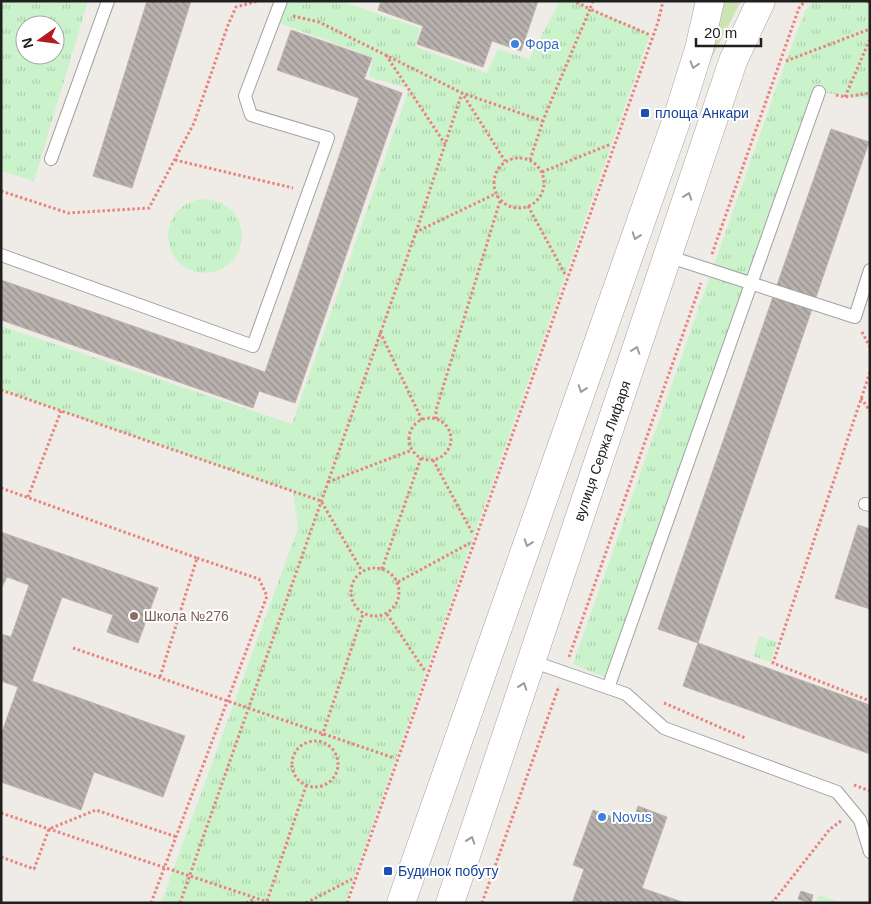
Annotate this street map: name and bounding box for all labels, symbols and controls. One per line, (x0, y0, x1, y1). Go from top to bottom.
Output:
north arrow (15, 15, 65, 65)
scale bar (696, 15, 761, 47)
text: 20 m (704, 24, 737, 41)
text: N (18, 36, 36, 50)
place label: Фора (525, 36, 559, 52)
marker: Фора (509, 38, 521, 50)
one-way arrow (689, 61, 699, 69)
place label: площа Анкари (655, 105, 749, 121)
marker: площа Анкари (639, 107, 651, 119)
one-way arrow (682, 192, 692, 200)
one-way arrow (632, 231, 642, 240)
one-way arrow (630, 346, 640, 354)
street label: вулиця Сержа Лифаря (570, 379, 634, 523)
one-way arrow (578, 384, 588, 393)
one-way arrow (524, 538, 534, 546)
place label: Школа №276 (144, 608, 229, 624)
marker: Школа №276 (128, 610, 140, 622)
one-way arrow (517, 682, 527, 691)
place label: Novus (612, 809, 652, 825)
marker: Novus (596, 811, 608, 823)
one-way arrow (465, 836, 475, 845)
place label: Будинок побуту (398, 863, 499, 879)
marker: Будинок побуту (382, 865, 394, 877)

